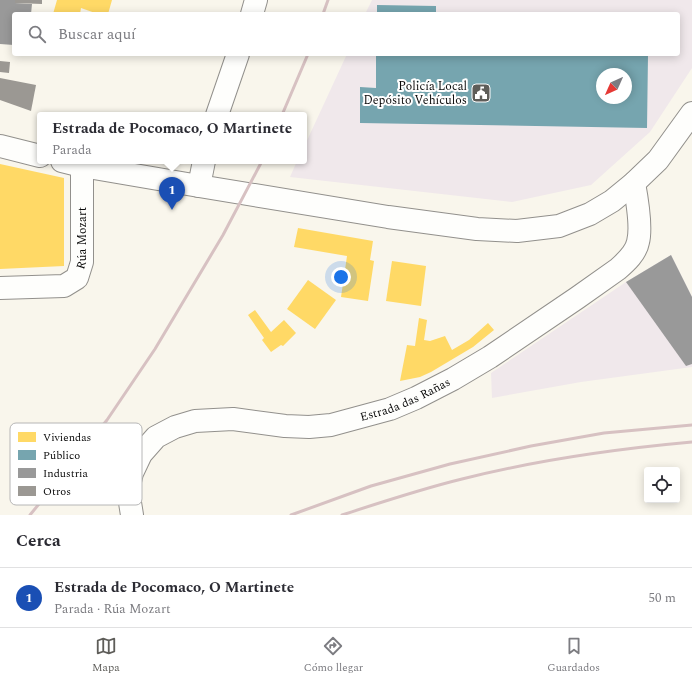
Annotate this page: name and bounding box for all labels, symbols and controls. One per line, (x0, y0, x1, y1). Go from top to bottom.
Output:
search box (12, 12, 680, 56)
icon: search (26, 23, 48, 45)
text: Buscar aquí (58, 23, 136, 46)
north arrow (596, 68, 632, 104)
place label: Policía Local Depósito Vehículos (363, 77, 467, 110)
public building icon: Policía Local Depósito Vehículos (470, 82, 492, 104)
popup (37, 112, 307, 164)
text: Estrada de Pocomaco, O Martinete (52, 117, 292, 140)
text: Parada (52, 140, 92, 160)
pin: 1 (159, 177, 185, 210)
street label: Rúa Mozart (71, 207, 92, 272)
your location (331, 267, 351, 287)
street label: Estrada das Rañas (358, 373, 454, 427)
legend (10, 423, 142, 505)
text: Viviendas (43, 429, 91, 446)
text: Público (43, 447, 80, 464)
text: Industria (43, 465, 88, 482)
map controls (644, 467, 680, 503)
button: locate (644, 467, 680, 503)
text: Otros (43, 483, 71, 500)
text: Cerca (16, 528, 61, 554)
text: Estrada de Pocomaco, O Martinete (54, 576, 294, 599)
text: 1 (25, 588, 33, 608)
text: 50 m (649, 588, 676, 608)
text: Parada · Rúa Mozart (54, 599, 171, 619)
tab: Mapa (92, 635, 120, 676)
tab: Cómo llegar (304, 635, 363, 676)
tab: Guardados (547, 635, 600, 676)

